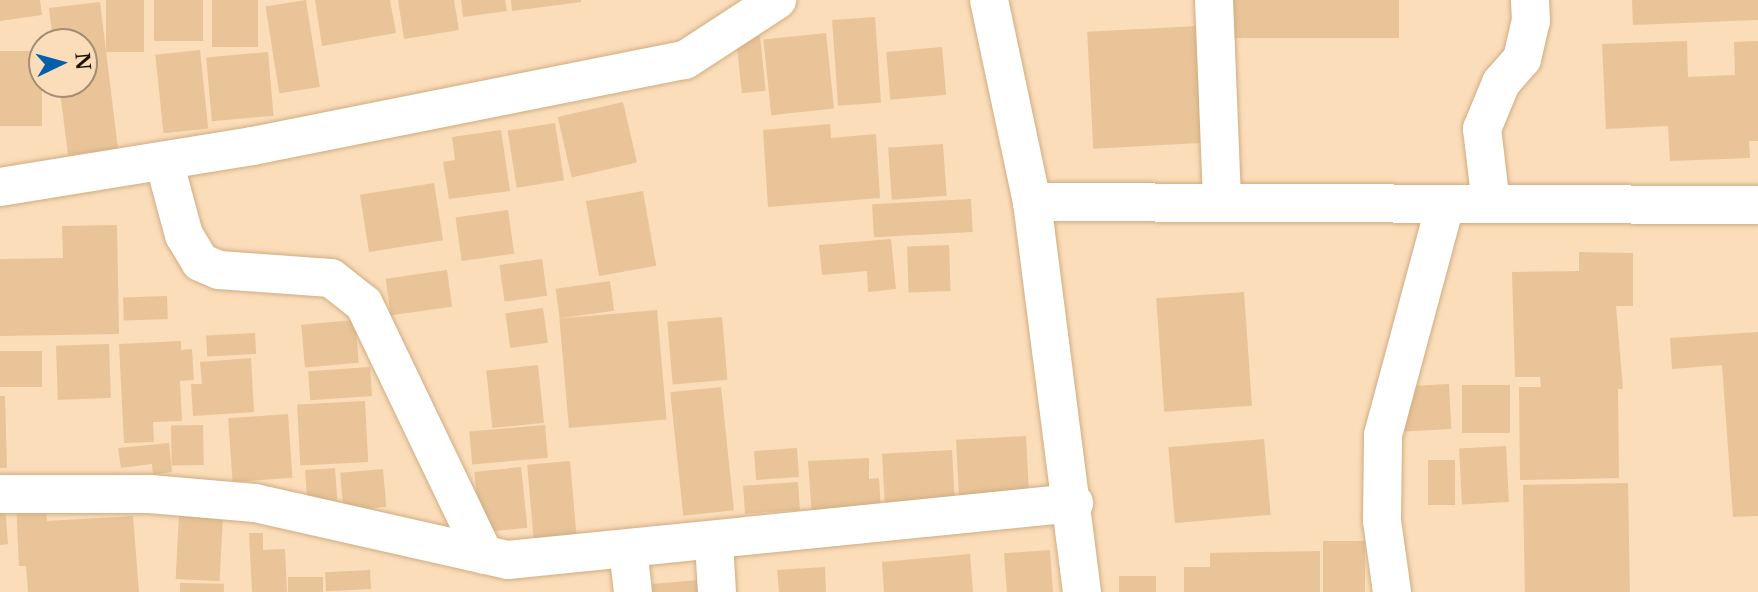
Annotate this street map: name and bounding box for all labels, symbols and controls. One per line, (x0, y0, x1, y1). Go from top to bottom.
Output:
north arrow (28, 28, 98, 98)
text: N (70, 51, 95, 71)

